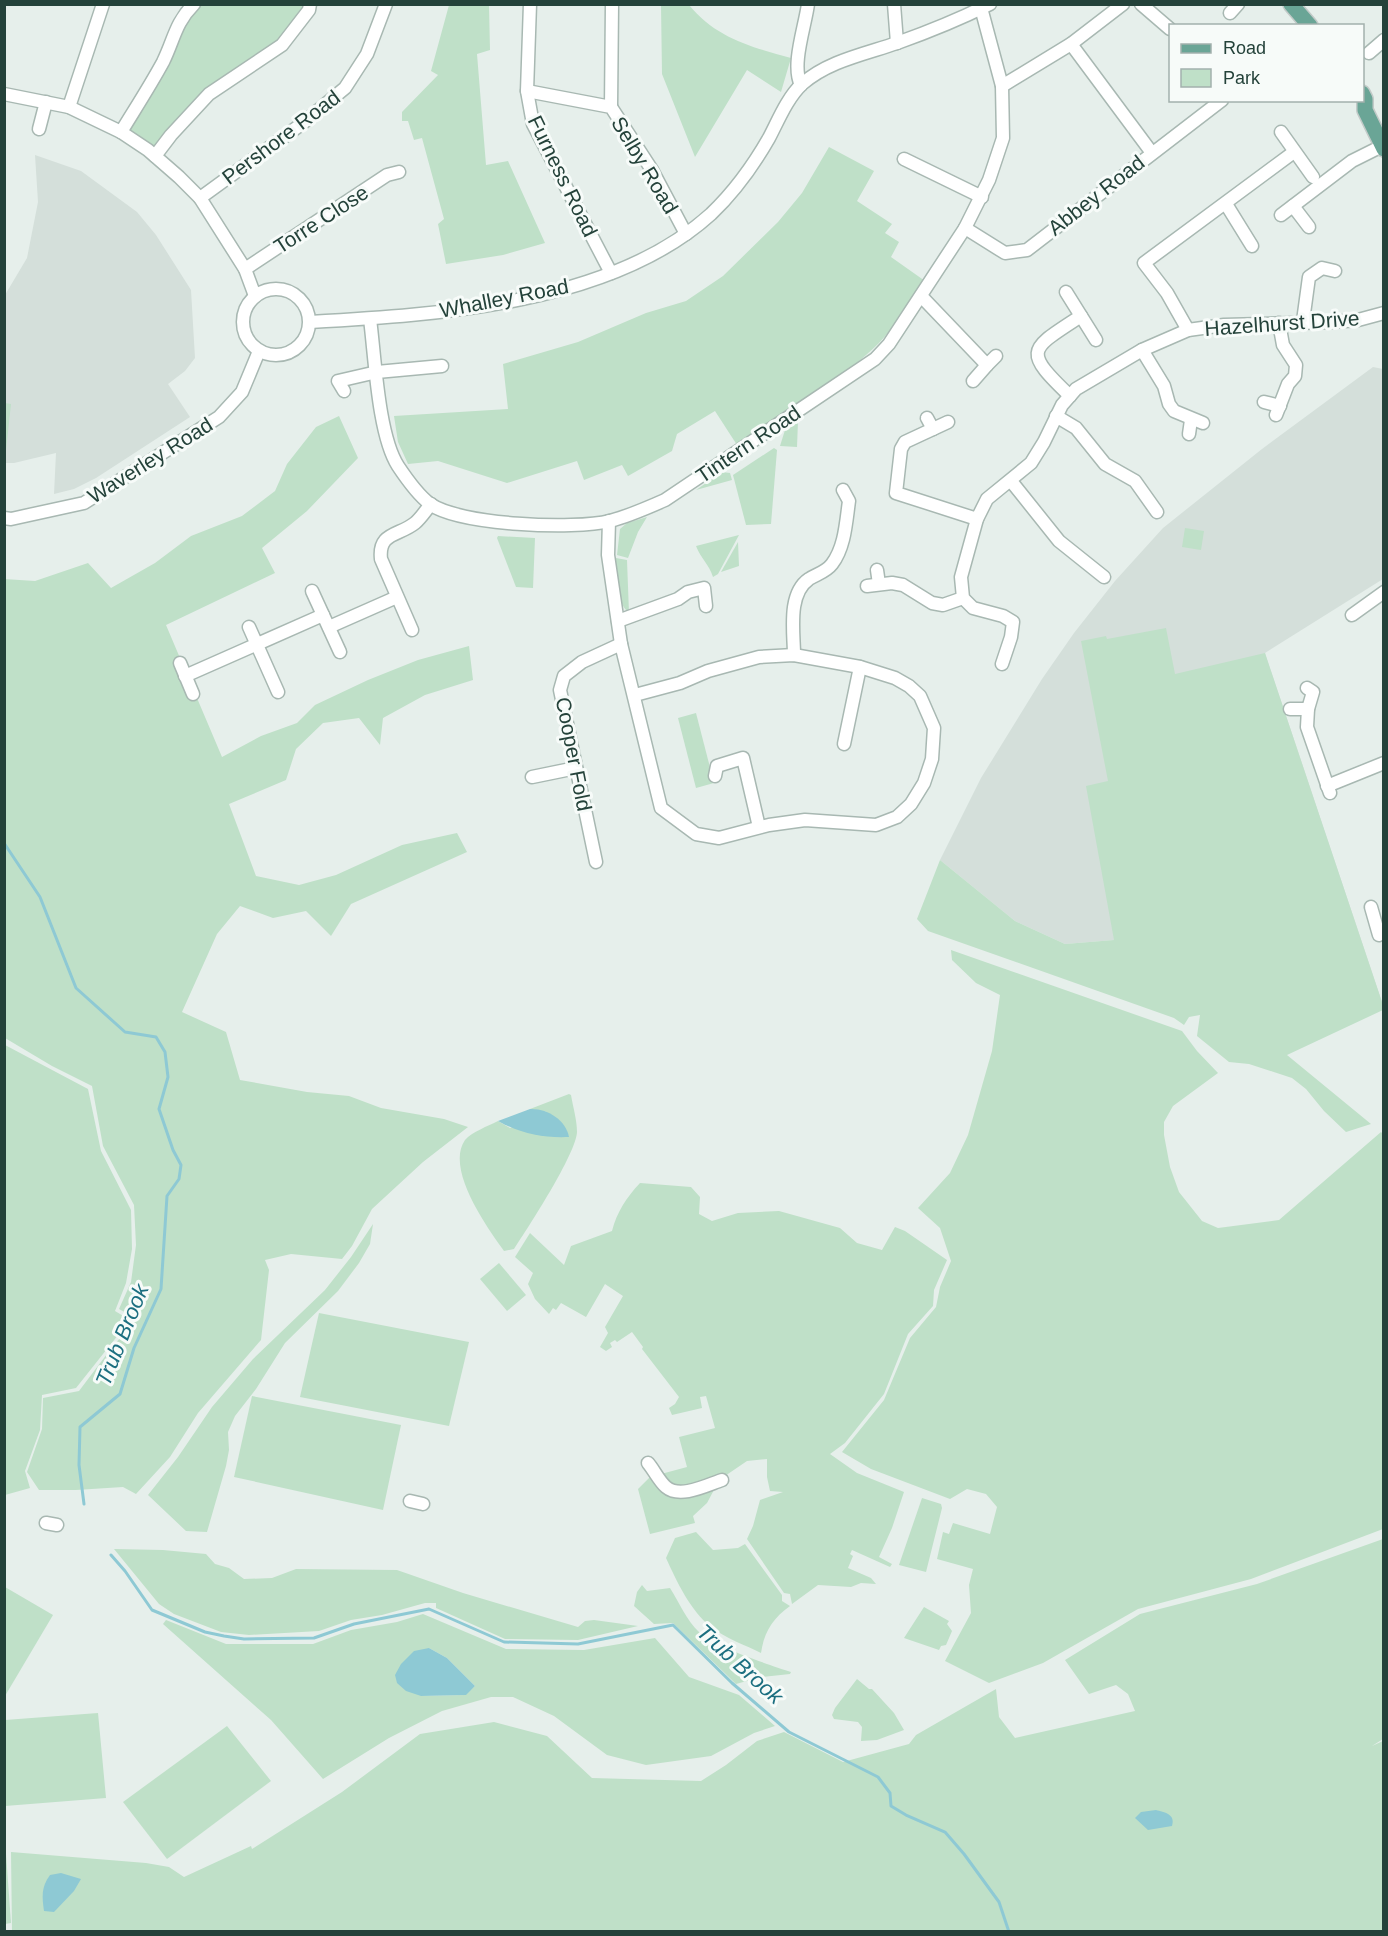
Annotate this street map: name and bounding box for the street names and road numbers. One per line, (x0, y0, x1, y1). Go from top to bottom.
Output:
street label: Pershore Road (218, 85, 344, 189)
street label: Furness Road (524, 112, 602, 240)
street label: Selby Road (607, 113, 683, 217)
street label: Abbey Road (1043, 150, 1149, 240)
street label: Torre Close (270, 180, 372, 258)
street label: Whalley Road (438, 274, 570, 322)
street label: Hazelhurst Drive (1204, 306, 1360, 340)
street label: Tintern Road (692, 401, 804, 487)
street label: Waverley Road (83, 412, 217, 508)
street label: Cooper Fold (552, 695, 596, 813)

